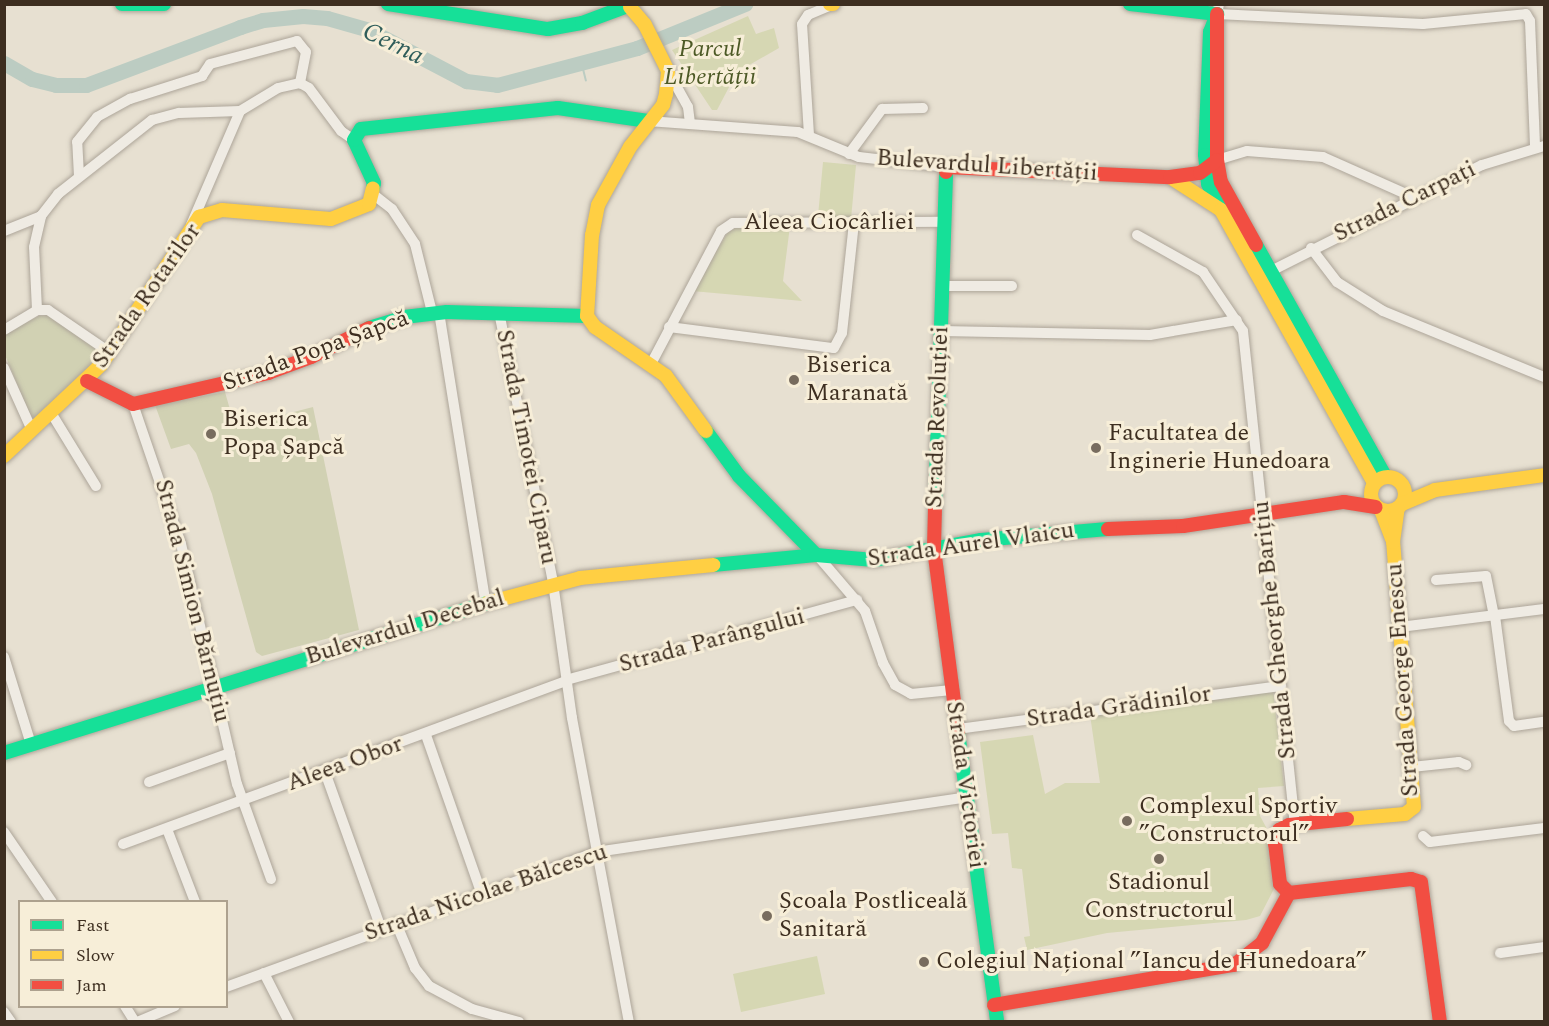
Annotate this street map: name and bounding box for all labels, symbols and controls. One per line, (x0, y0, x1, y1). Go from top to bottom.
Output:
water label: Cerna (357, 16, 429, 72)
park label: Parcul Libertății (664, 36, 756, 92)
street label: Bulevardul Libertății (875, 144, 1099, 188)
street label: Strada Carpați (1329, 155, 1481, 249)
street label: Aleea Ciocârliei (744, 209, 914, 237)
street label: Strada Rotarilor (86, 218, 208, 374)
street label: Strada Popa Șapcă (219, 304, 413, 398)
street label: Strada Revoluției (920, 326, 956, 508)
street label: Strada Timotei Ciparu (489, 327, 563, 567)
place label: Biserica Maranată (806, 352, 908, 408)
marker: Biserica Maranată (787, 373, 801, 387)
place label: Biserica Popa Șapcă (223, 406, 344, 462)
place label: Facultatea de Inginerie Hunedoara (1108, 420, 1330, 476)
marker: Biserica Popa Șapcă (204, 427, 218, 441)
marker: Facultatea de Inginerie Hunedoara (1089, 441, 1103, 455)
street label: Strada Simion Bărnuțiu (148, 476, 236, 726)
street label: Strada Gheorghe Barițiu (1247, 500, 1303, 760)
street label: Strada Aurel Vlaicu (866, 516, 1076, 574)
street label: Strada George Enescu (1380, 562, 1426, 798)
street label: Bulevardul Decebal (302, 584, 508, 672)
street label: Strada Parângului (616, 602, 808, 680)
street label: Strada Grădinilor (1025, 680, 1213, 734)
street label: Strada Victoriei (939, 699, 991, 871)
street label: Aleea Obor (283, 730, 407, 798)
place label: Complexul Sportiv ”Constructorul” (1139, 793, 1337, 849)
marker: Complexul Sportiv ”Constructorul” (1120, 814, 1134, 828)
street label: Strada Nicolae Bălcescu (361, 838, 611, 948)
marker: Stadionul Constructorul (1152, 852, 1166, 866)
place label: Stadionul Constructorul (1084, 869, 1234, 925)
place label: Școala Postliceală Sanitară (779, 888, 968, 944)
legend (18, 900, 228, 1008)
marker: Școala Postliceală Sanitară (760, 909, 774, 923)
text: Fast (76, 912, 109, 939)
text: Slow (76, 942, 114, 969)
place label: Colegiul Național ”Iancu de Hunedoara” (936, 948, 1367, 976)
marker: Colegiul Național ”Iancu de Hunedoara” (917, 955, 931, 969)
text: Jam (76, 972, 107, 999)

